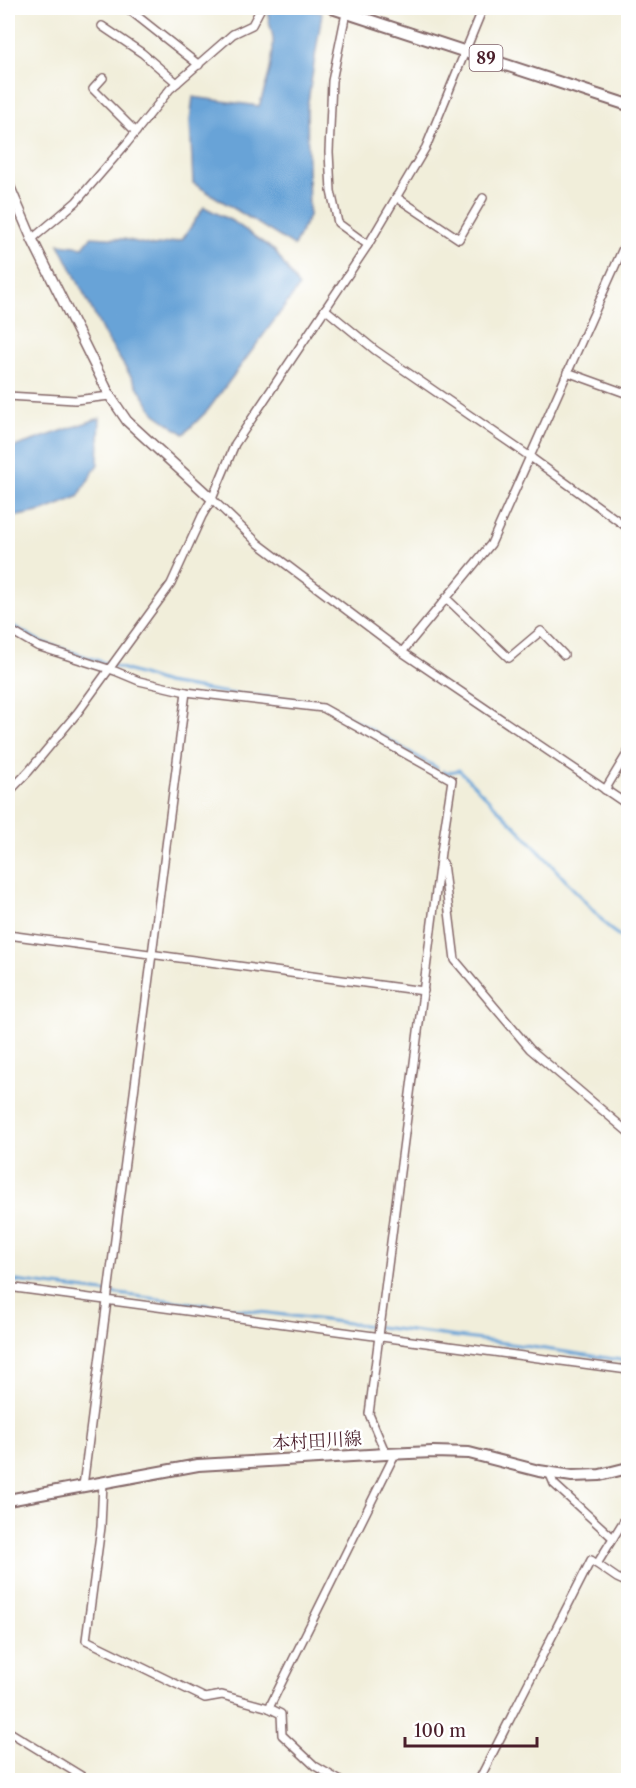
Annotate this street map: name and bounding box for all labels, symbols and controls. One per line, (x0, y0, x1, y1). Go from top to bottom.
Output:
road number: 89 (470, 45, 502, 71)
street label: 本村田川線 (271, 1428, 363, 1454)
scale bar (405, 1710, 537, 1748)
text: 100 m (414, 1720, 466, 1742)

